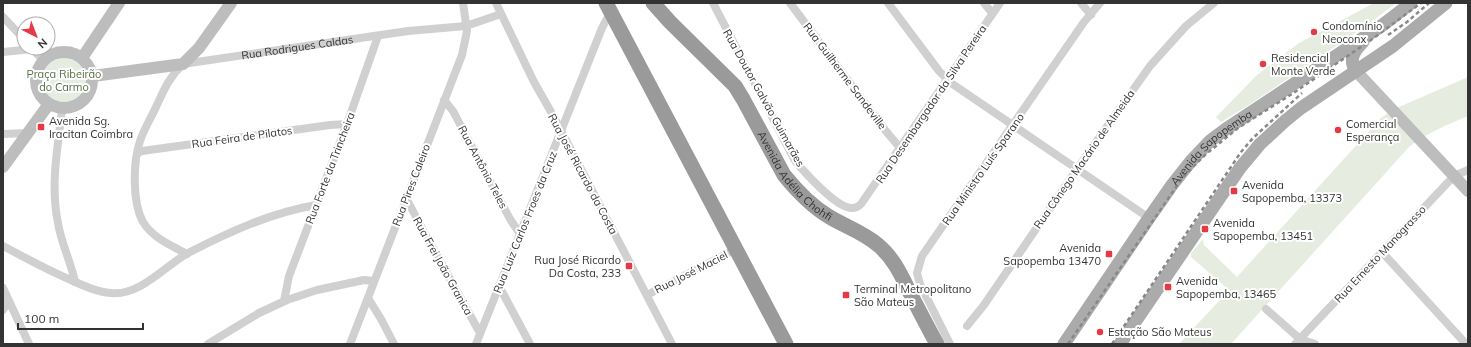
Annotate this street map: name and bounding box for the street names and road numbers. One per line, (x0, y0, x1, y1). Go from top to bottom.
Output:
street label: Rua Guilherme Sandeville (800, 20, 890, 132)
street label: Rua Desembargador da Silva Pereira (873, 22, 989, 186)
street label: Rua Doutor Galvão Guimarães (720, 27, 808, 169)
street label: Rua Rodrigues Caldas (240, 32, 354, 62)
street label: Rua Cônego Macário de Almeida (1031, 87, 1137, 231)
street label: Avenida Sapopemba (1167, 107, 1255, 188)
street label: Rua Forte da Trincheira (302, 110, 358, 226)
street label: Rua Ministro Luís Sparano (939, 110, 1027, 228)
street label: Rua José Ricardo da Costa (545, 111, 621, 237)
street label: Rua Feira de Pilatos (191, 123, 293, 151)
street label: Rua Antônio Teles (455, 123, 511, 211)
street label: Avenida Adélia Chohfi (755, 129, 835, 224)
street label: Rua Pires Caleiro (389, 142, 433, 228)
street label: Rua Luiz Carlos Froes da Cruz (490, 149, 560, 295)
street label: Rua Ernesto Manograsso (1331, 202, 1429, 306)
street label: Rua Frei João Granica (410, 214, 476, 318)
street label: Rua José Maciel (652, 248, 730, 296)

